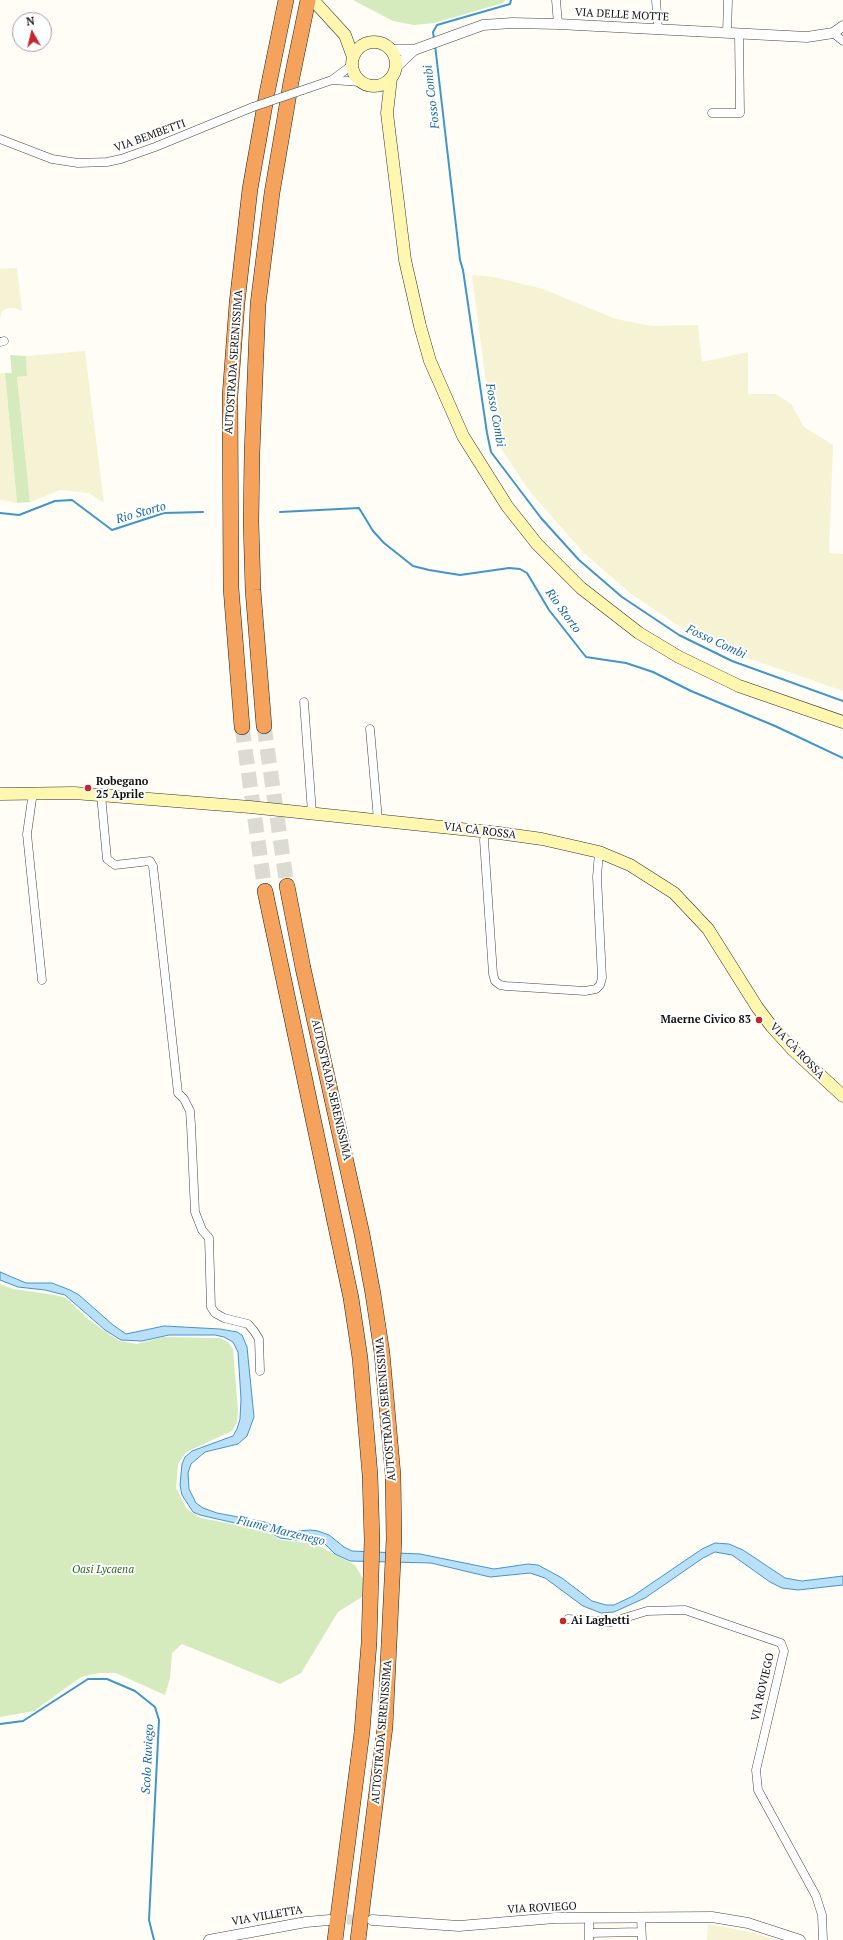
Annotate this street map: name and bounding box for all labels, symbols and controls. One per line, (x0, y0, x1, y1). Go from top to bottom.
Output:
street label: VIA DELLE MOTTE (575, 6, 669, 24)
north arrow (12, 12, 52, 52)
text: N (25, 14, 36, 29)
water label: Fosso Combi (421, 64, 443, 130)
street label: VIA BEMBETTI (113, 117, 187, 155)
street label: AUTOSTRADA SERENISSIMA (222, 289, 246, 435)
water label: Fosso Combi (482, 382, 508, 448)
water label: Rio Storto (114, 499, 168, 527)
water label: Rio Storto (542, 586, 584, 636)
water label: Fosso Combi (684, 622, 748, 662)
place label: Robegano 25 Aprile (96, 775, 148, 801)
marker: Robegano 25 Aprile (83, 783, 93, 793)
street label: VIA CÀ ROSSA (443, 820, 517, 842)
place label: Maerne Civico 83 (661, 1013, 751, 1027)
marker: Maerne Civico 83 (754, 1015, 764, 1025)
street label: AUTOSTRADA SERENISSIMA (308, 1018, 354, 1162)
street label: VIA CÀ ROSSA (767, 1020, 827, 1082)
street label: AUTOSTRADA SERENISSIMA (373, 1336, 399, 1482)
water label: Fiume Marzenego (235, 1513, 327, 1549)
park label: Oasi Lycaena (72, 1563, 134, 1577)
place label: Ai Laghetti (571, 1614, 630, 1628)
marker: Ai Laghetti (558, 1616, 568, 1626)
street label: VIA ROVIEGO (749, 1652, 777, 1722)
street label: AUTOSTRADA SERENISSIMA (369, 1659, 395, 1805)
water label: Scolo Ruviego (139, 1724, 157, 1794)
street label: VIA ROVIEGO (507, 1900, 577, 1916)
street label: VIA VILLETTA (231, 1903, 303, 1929)

